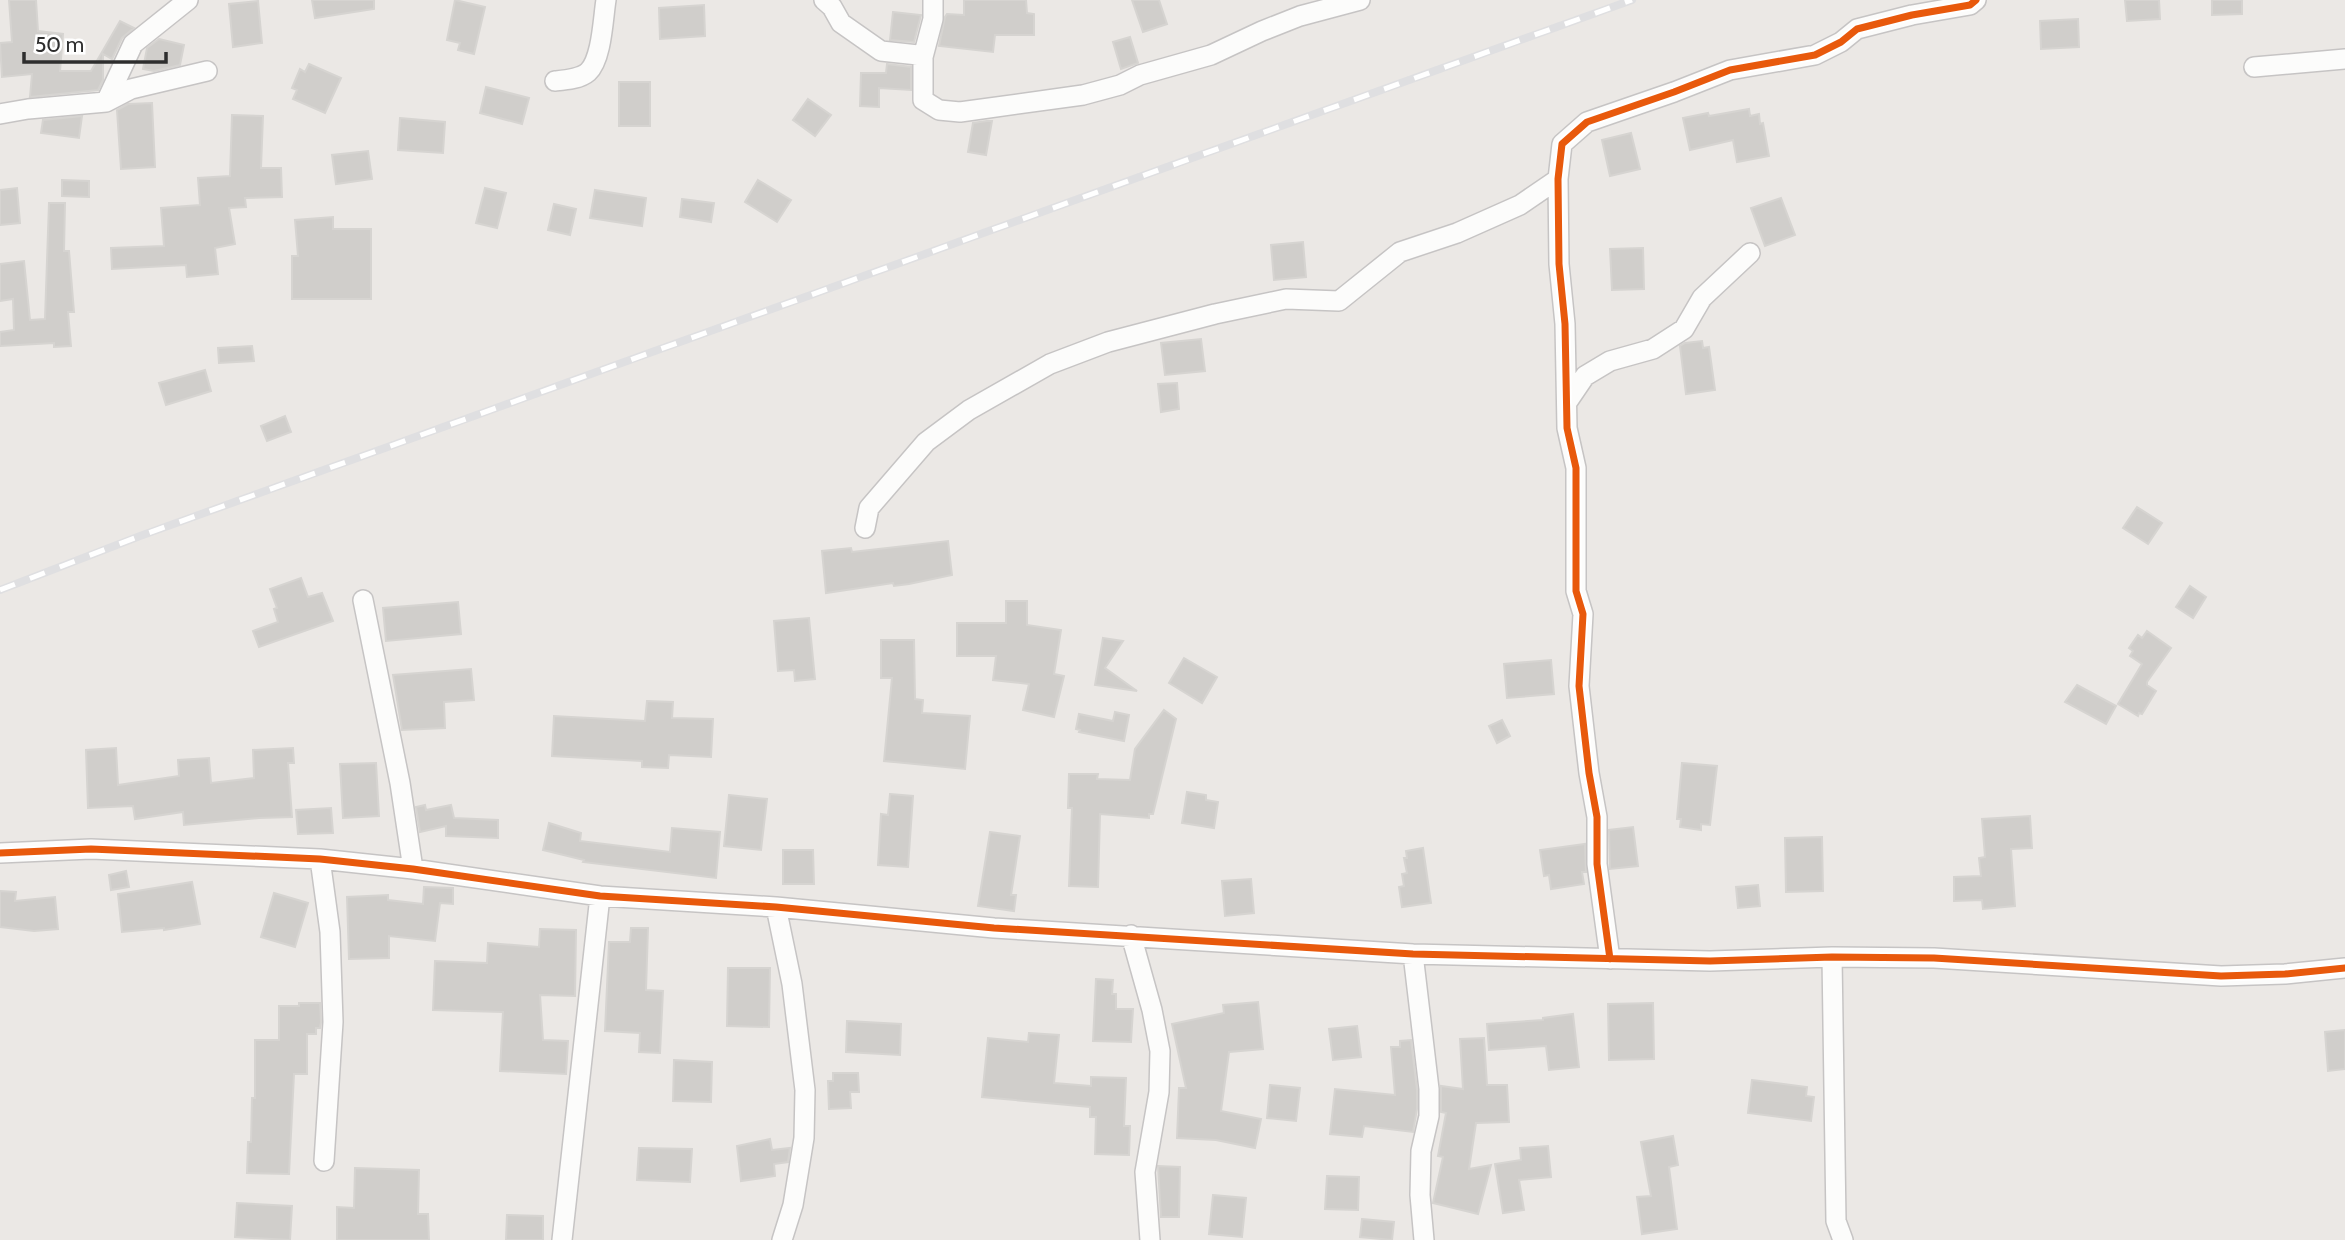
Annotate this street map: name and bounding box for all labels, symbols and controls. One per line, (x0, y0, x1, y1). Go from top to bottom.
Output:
scale bar (24, 21, 166, 65)
text: 50 m (35, 32, 84, 57)

